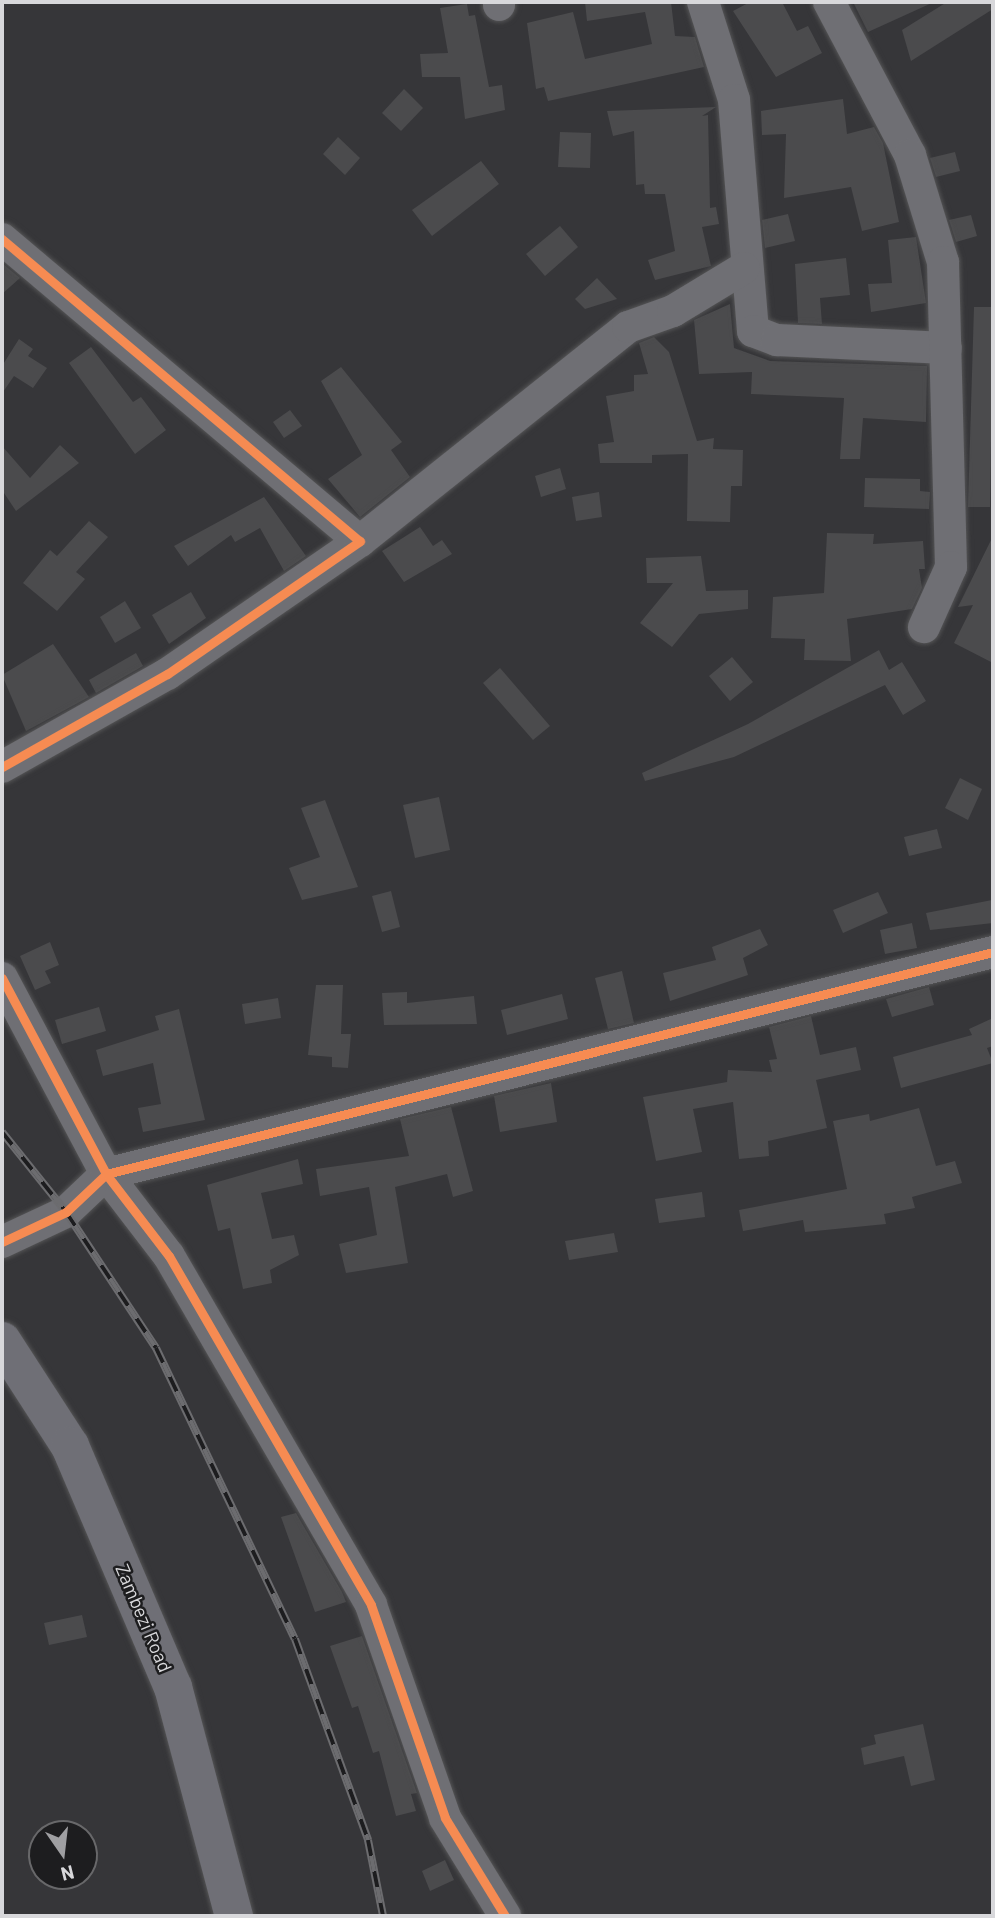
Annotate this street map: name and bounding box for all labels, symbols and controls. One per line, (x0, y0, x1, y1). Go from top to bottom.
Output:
street label: Zambezi Road (111, 1560, 177, 1676)
north arrow (28, 1820, 98, 1890)
text: N (59, 1861, 77, 1887)

